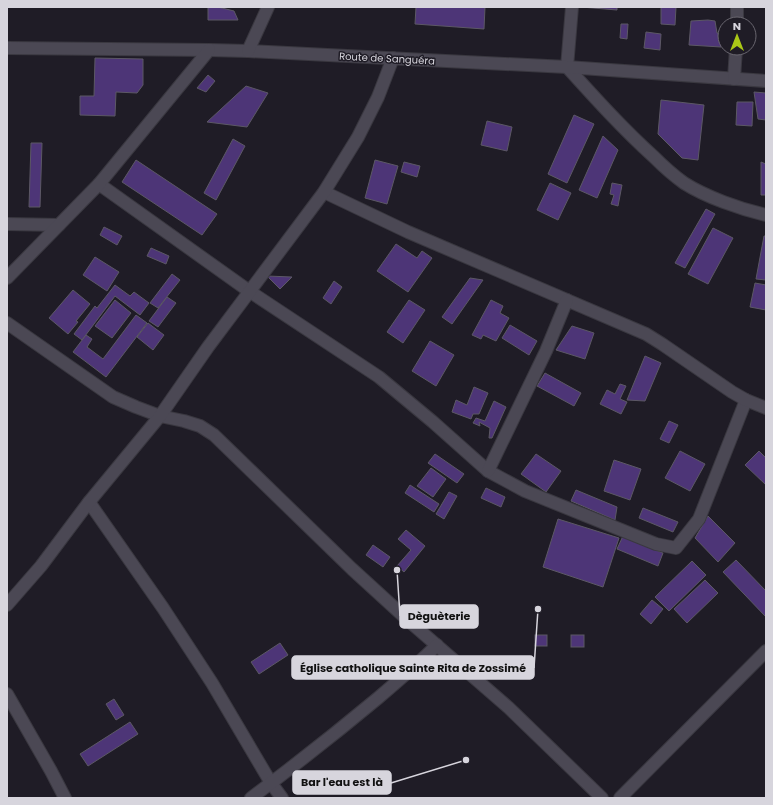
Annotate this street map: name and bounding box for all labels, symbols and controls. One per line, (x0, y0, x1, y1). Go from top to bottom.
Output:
north arrow (717, 16, 757, 56)
text: N (733, 18, 741, 34)
street label: Route de Sanguéra (339, 48, 435, 68)
callout: Dèguèterie (400, 605, 478, 628)
text: Dèguèterie (408, 608, 470, 624)
callout: Église catholique Sainte Rita de Zossimé (292, 656, 534, 679)
text: Église catholique Sainte Rita de Zossimé (300, 660, 526, 676)
callout: Bar l'eau est là (293, 771, 391, 794)
text: Bar l'eau est là (301, 774, 383, 790)

